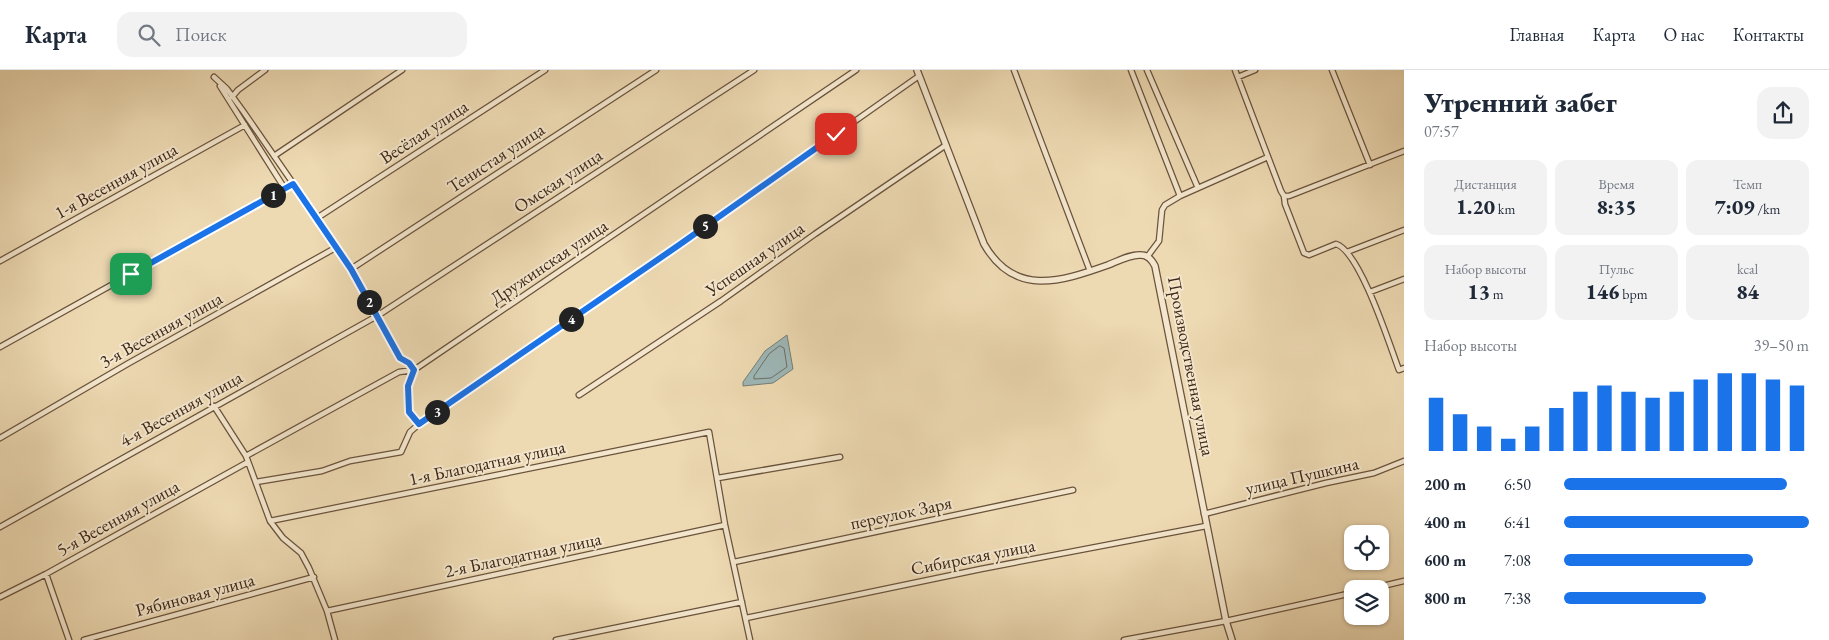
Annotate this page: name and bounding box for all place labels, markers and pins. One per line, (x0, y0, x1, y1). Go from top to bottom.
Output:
pin (815, 113, 857, 155)
pin: 1 (260, 182, 286, 208)
pin: 5 (692, 214, 718, 238)
pin (110, 253, 152, 295)
pin: 2 (356, 290, 382, 314)
pin: 4 (558, 306, 584, 332)
pin: 3 (424, 400, 450, 424)

